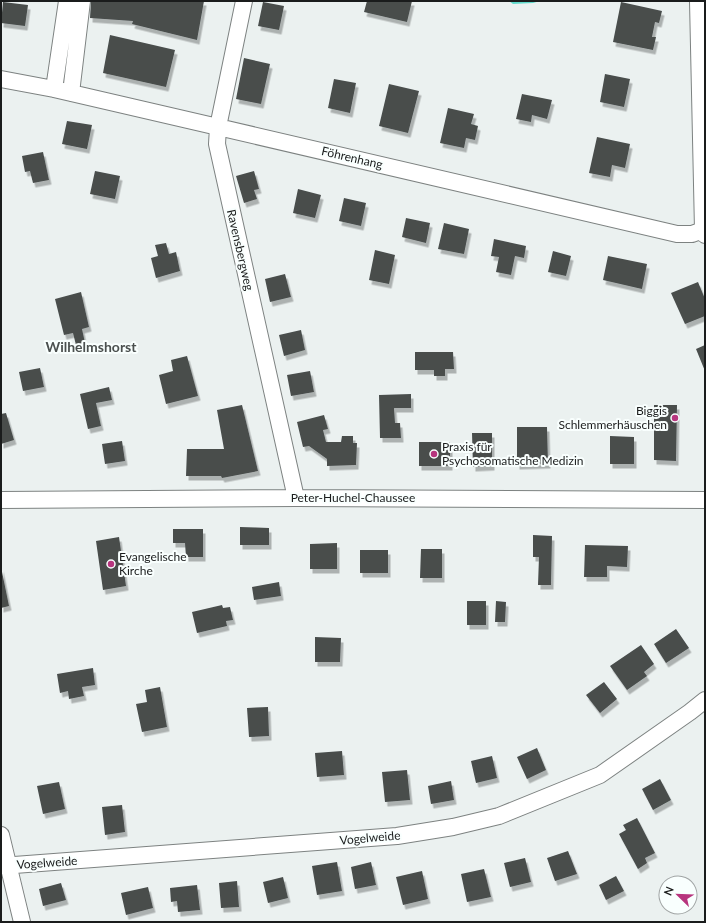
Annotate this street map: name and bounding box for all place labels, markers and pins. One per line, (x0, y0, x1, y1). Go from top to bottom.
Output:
place label: Biggis Schlemmerhäuschen (558, 403, 667, 432)
marker: Biggis Schlemmerhäuschen (670, 413, 680, 423)
place label: Praxis für Psychosomatische Medizin (442, 439, 583, 468)
marker: Praxis für Psychosomatische Medizin (429, 449, 439, 459)
place label: Evangelische Kirche (119, 549, 187, 578)
marker: Evangelische Kirche (106, 559, 116, 569)

